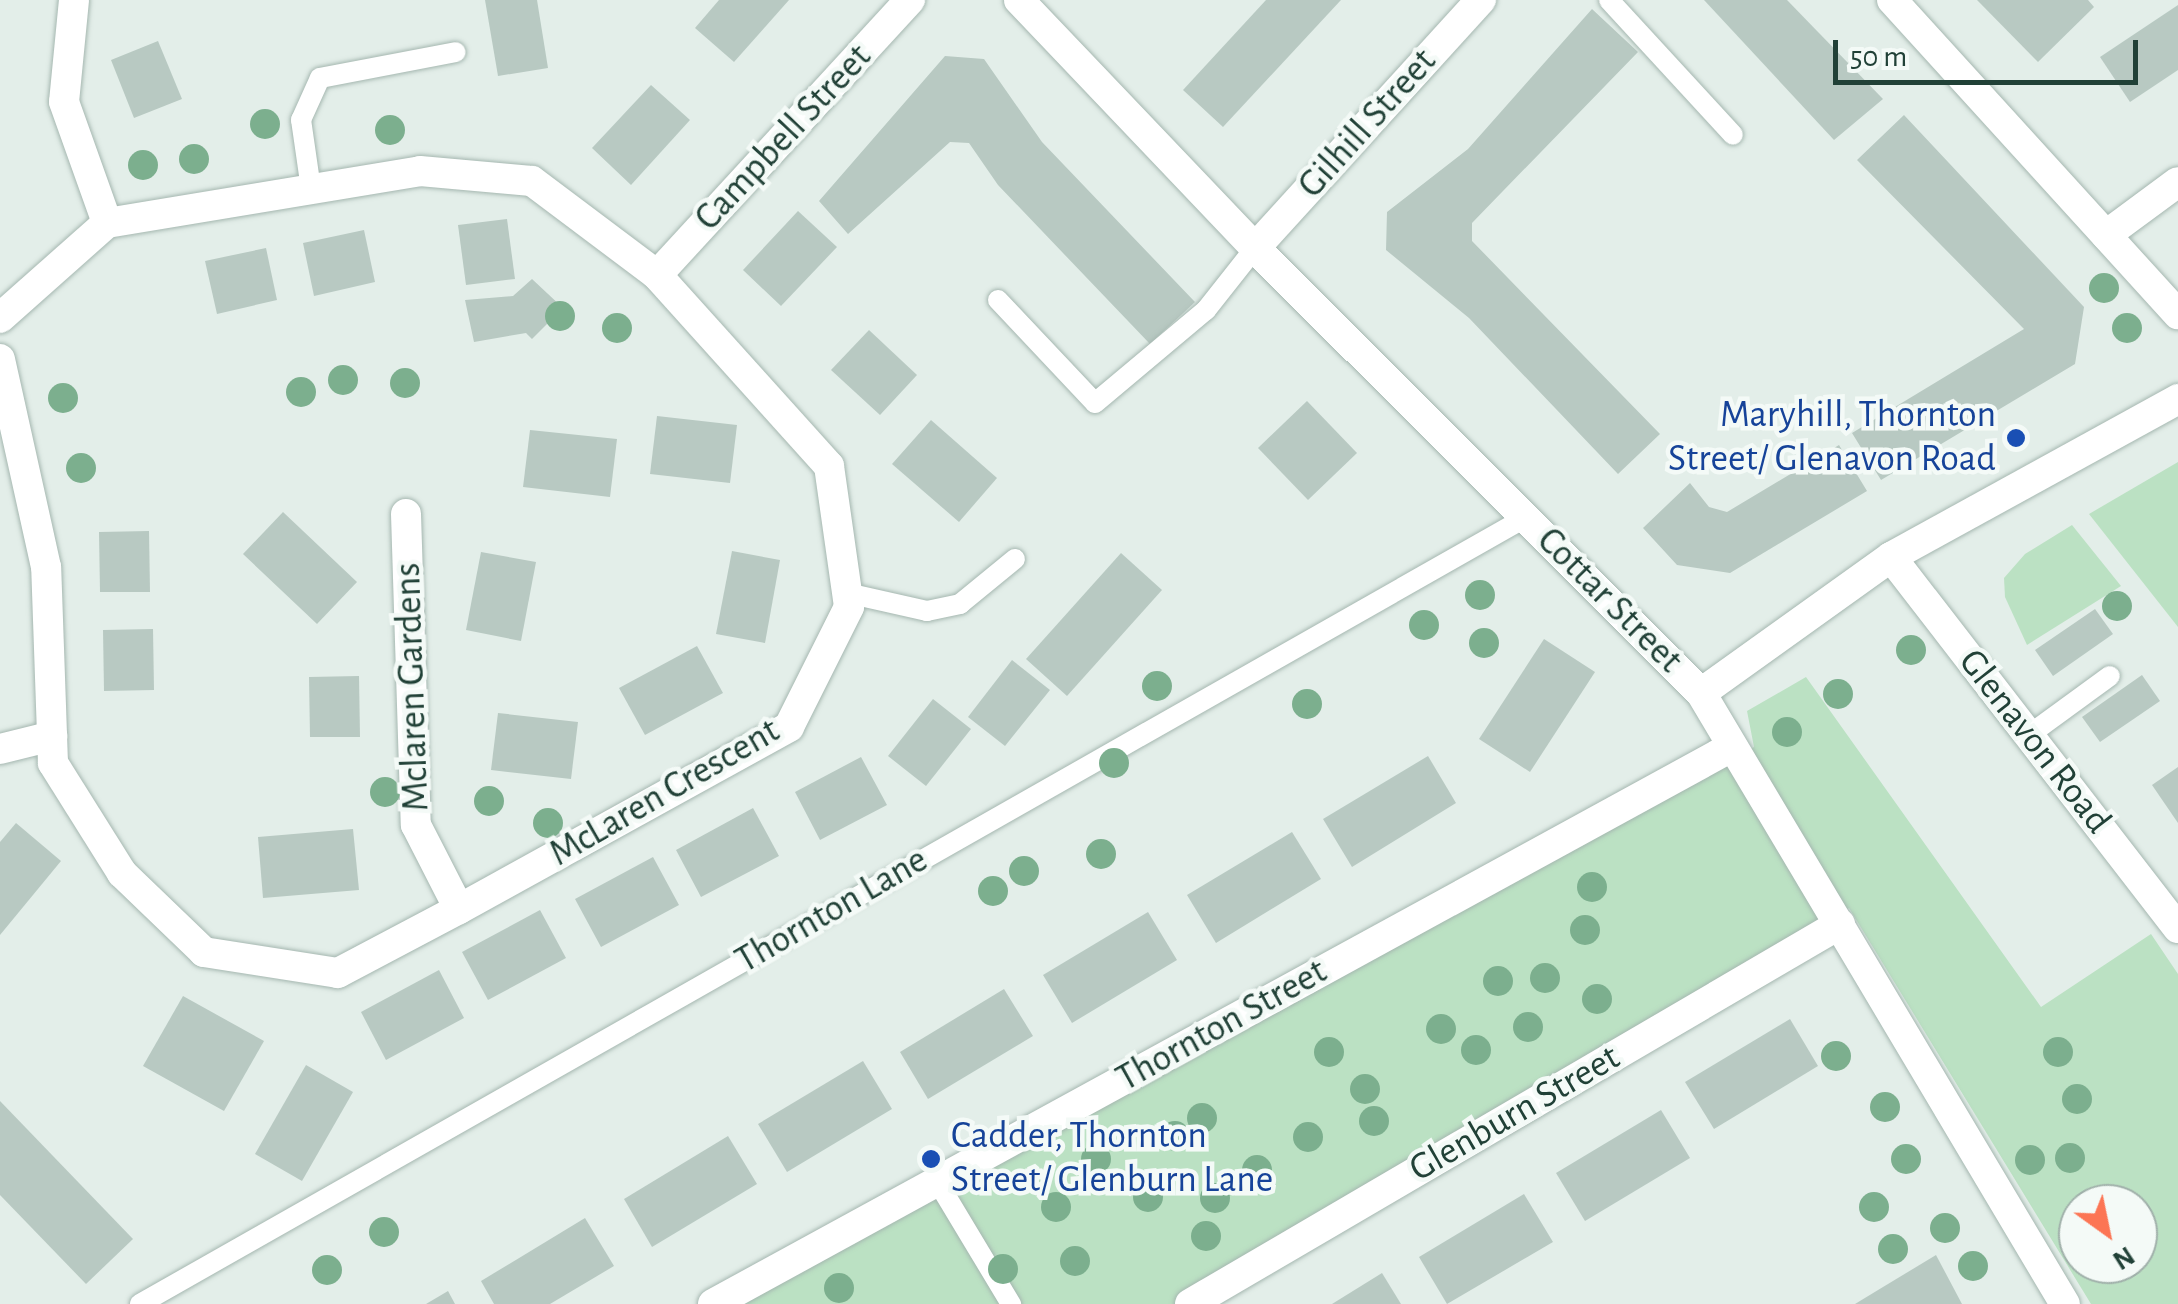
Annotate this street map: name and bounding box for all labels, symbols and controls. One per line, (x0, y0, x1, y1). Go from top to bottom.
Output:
scale bar (1838, 20, 2143, 82)
street label: Campbell Street (686, 35, 882, 241)
street label: Gilhill Street (1289, 40, 1447, 208)
text: 50 m (1850, 42, 1907, 72)
place label: Maryhill, Thornton Street/ Glenavon Road (1668, 393, 1996, 482)
marker: Maryhill, Thornton Street/ Glenavon Road (2005, 427, 2027, 449)
street label: Cottar Street (1527, 519, 1691, 683)
street label: Mclaren Gardens (386, 562, 440, 812)
street label: Glenavon Road (1948, 641, 2120, 843)
street label: McLaren Crescent (542, 709, 788, 877)
street label: Thornton Lane (728, 838, 936, 984)
street label: Thornton Street (1109, 949, 1335, 1103)
street label: Glenburn Street (1402, 1035, 1628, 1193)
place label: Cadder, Thornton Street/ Glenburn Lane (951, 1114, 1273, 1204)
marker: Cadder, Thornton Street/ Glenburn Lane (920, 1148, 942, 1170)
north arrow (2058, 1184, 2158, 1284)
text: N (2107, 1240, 2139, 1275)

